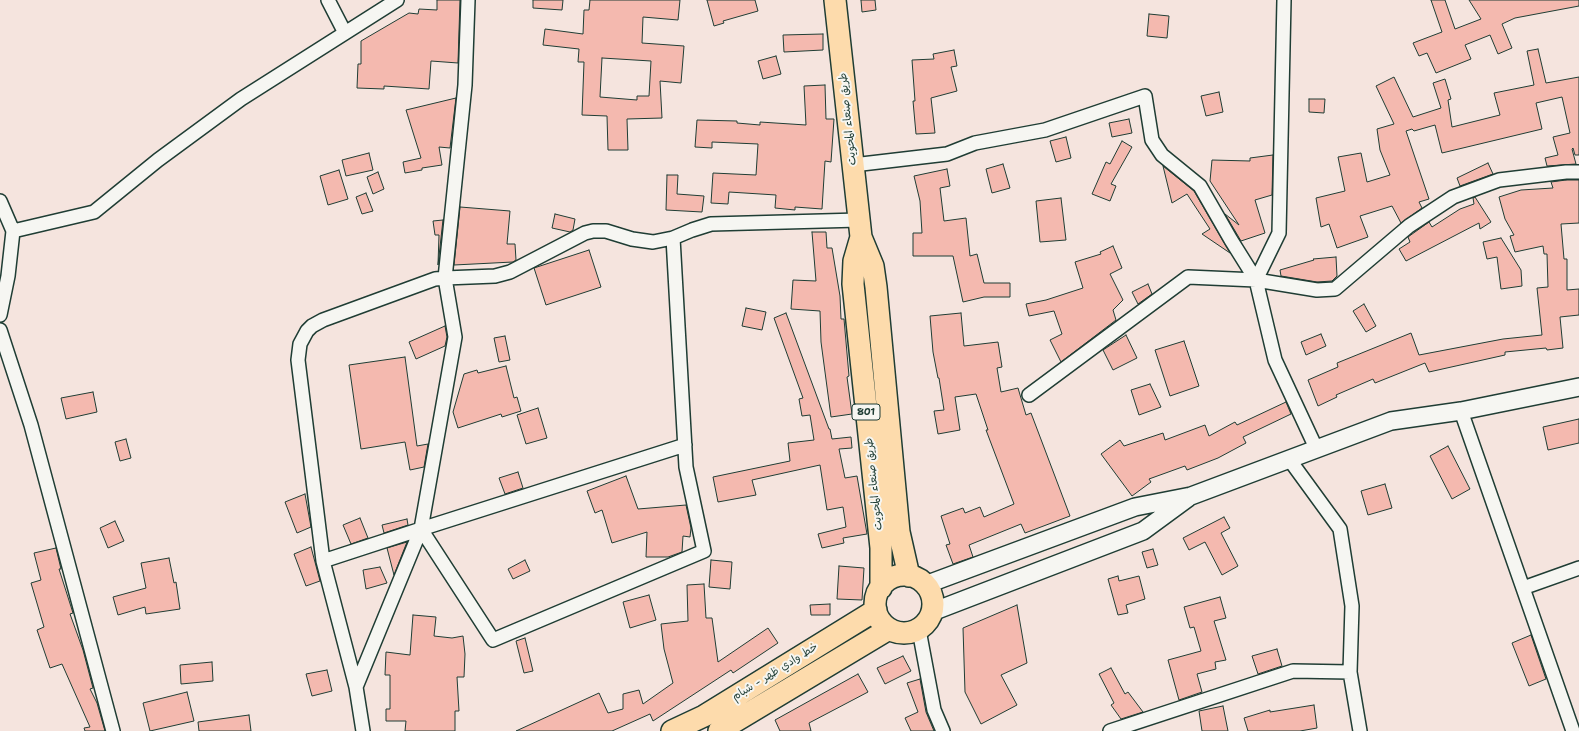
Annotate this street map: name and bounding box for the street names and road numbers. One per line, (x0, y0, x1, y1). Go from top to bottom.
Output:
street label: طريق صنعاء المحويت (837, 72, 859, 166)
road number: 801 (852, 404, 880, 420)
street label: طريق صنعاء المحويت (863, 437, 885, 531)
street label: خط وادي ظهر - شبام (730, 640, 820, 704)

